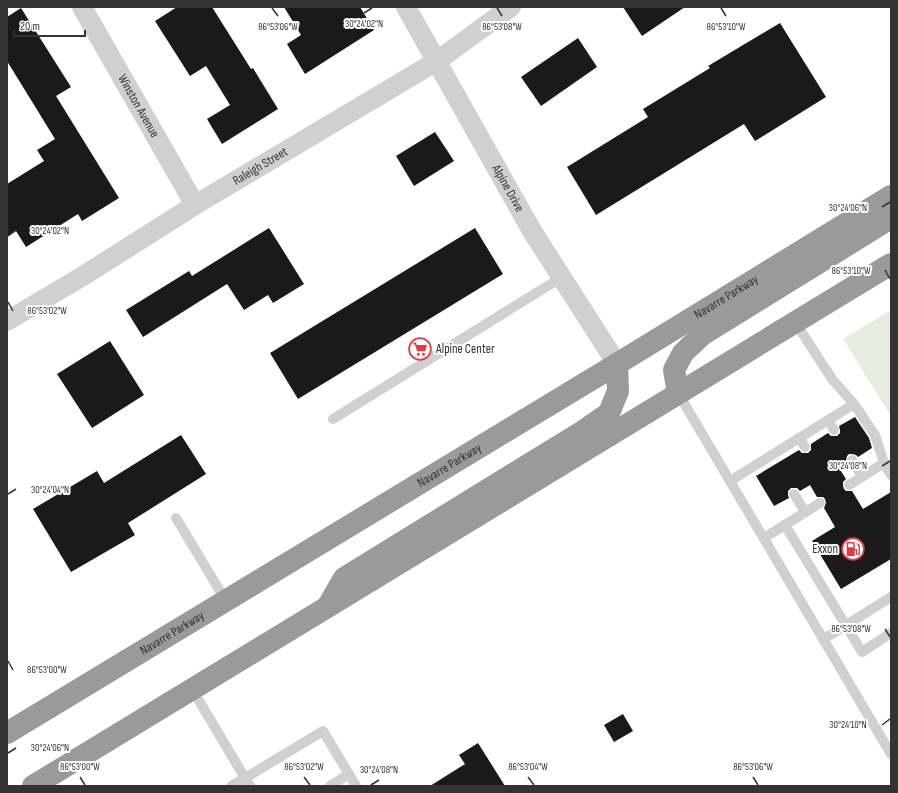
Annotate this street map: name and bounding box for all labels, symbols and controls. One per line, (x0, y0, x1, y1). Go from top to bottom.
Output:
scale bar (14, 12, 85, 38)
text: 30°24'02"N (345, 18, 383, 30)
text: 20 m (20, 19, 40, 34)
text: 86°53'06"W (258, 21, 298, 33)
text: 86°53'08"W (482, 21, 522, 33)
text: 86°53'10"W (707, 21, 746, 33)
street label: Winston Avenue (114, 72, 163, 140)
street label: Raleigh Street (230, 144, 291, 189)
street label: Alpine Drive (488, 161, 528, 215)
text: 30°24'06"N (829, 202, 867, 214)
text: 30°24'02"N (31, 225, 69, 237)
text: 86°53'10"W (832, 265, 871, 277)
street label: Navarre Parkway (691, 271, 761, 323)
text: 86°53'02"W (27, 305, 67, 317)
supermarket icon: Alpine Center (407, 336, 433, 362)
place label: Alpine Center (435, 341, 495, 357)
street label: Navarre Parkway (414, 440, 484, 491)
text: 30°24'08"N (829, 460, 867, 472)
text: 30°24'04"N (31, 484, 69, 496)
fuel station icon: Exxon (840, 536, 866, 562)
place label: Exxon (812, 541, 838, 557)
street label: Navarre Parkway (137, 608, 207, 659)
text: 86°53'08"W (831, 623, 871, 635)
text: 86°53'00"W (27, 664, 67, 676)
text: 30°24'10"N (829, 719, 867, 731)
text: 30°24'06"N (31, 742, 69, 754)
text: 86°53'00"W (60, 761, 100, 773)
text: 86°53'02"W (284, 761, 324, 773)
text: 86°53'04"W (508, 761, 548, 773)
text: 86°53'06"W (733, 761, 773, 773)
text: 30°24'08"N (360, 764, 398, 776)

